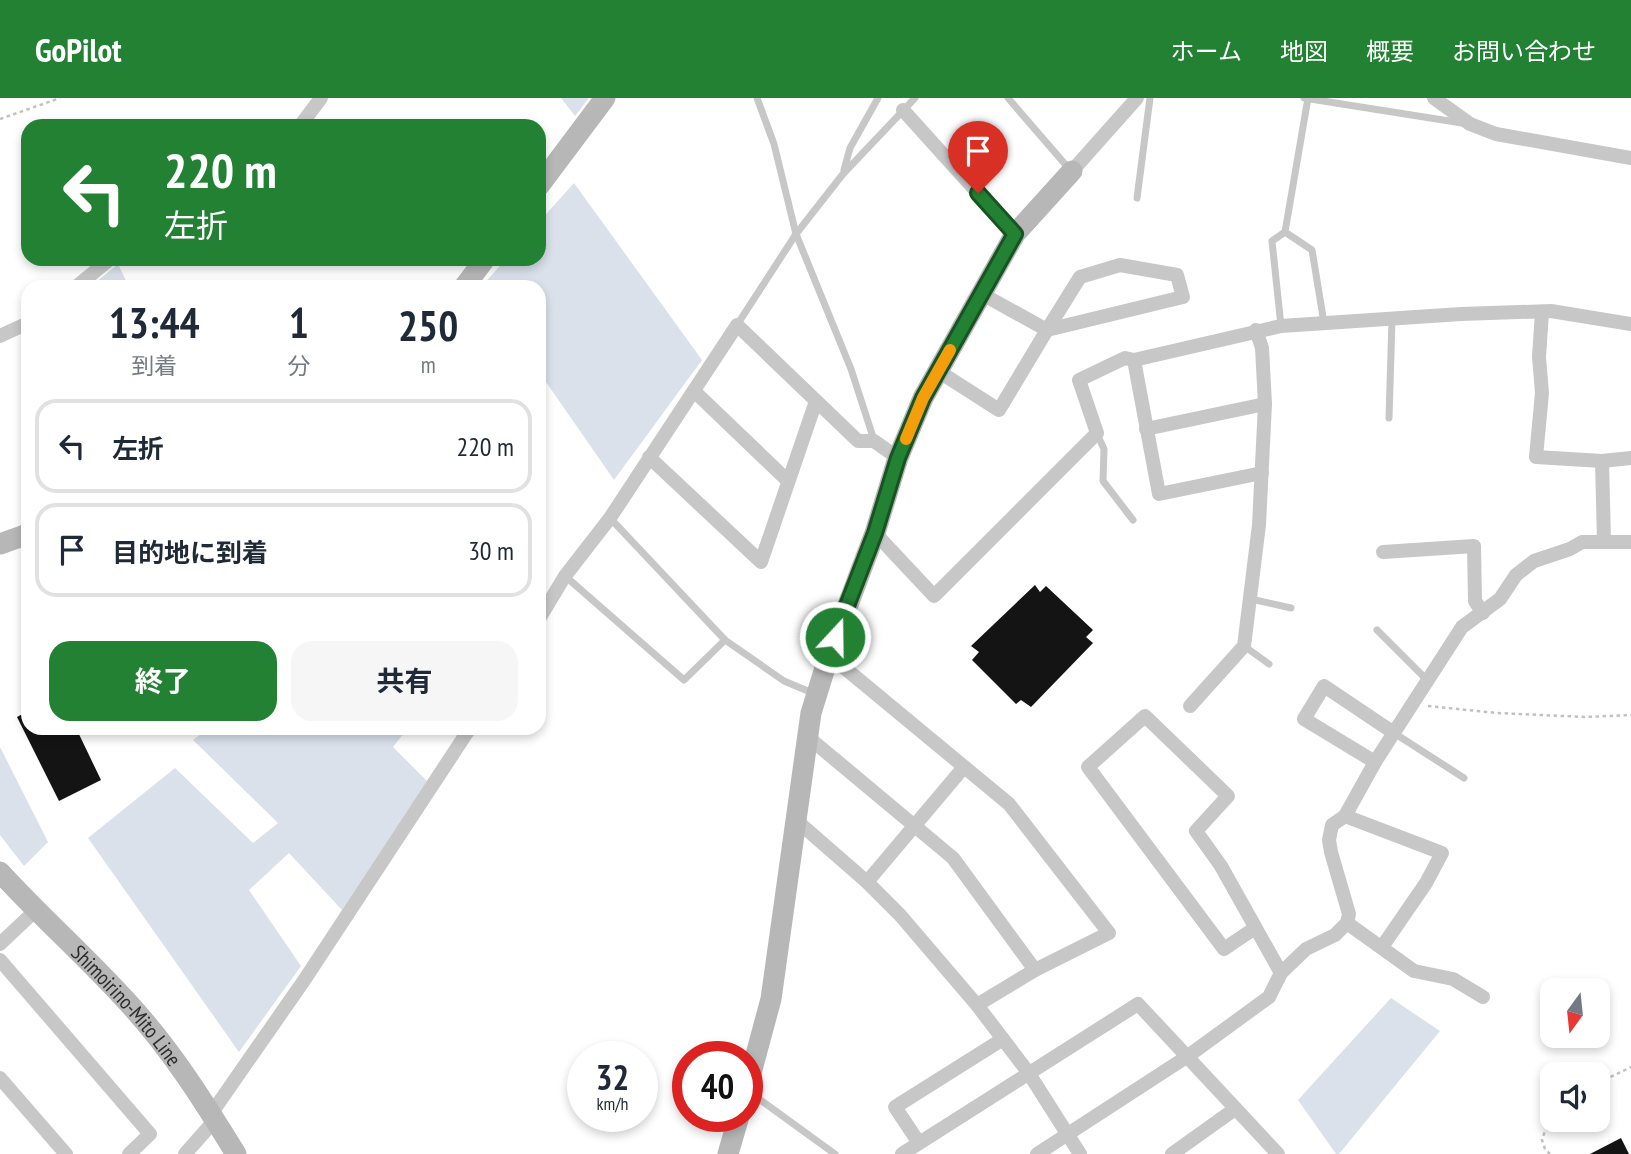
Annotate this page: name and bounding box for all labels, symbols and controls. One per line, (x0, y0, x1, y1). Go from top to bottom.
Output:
text: GoPilot (35, 28, 122, 71)
text: ホーム (1171, 36, 1242, 67)
text: 地図 (1280, 36, 1328, 67)
text: 概要 (1366, 36, 1414, 67)
text: お問い合わせ (1452, 36, 1596, 67)
pin (948, 121, 1008, 193)
icon: arrive (959, 132, 997, 170)
text: 220 m (164, 138, 277, 202)
icon: left (49, 147, 140, 238)
text: 左折 (164, 204, 228, 246)
text: 13:44 (109, 295, 200, 350)
text: 1 (289, 295, 309, 350)
text: 250 (398, 298, 458, 353)
text: m (421, 350, 436, 379)
text: 到着 (131, 351, 177, 380)
text: 分 (287, 351, 310, 380)
icon: left (53, 427, 91, 465)
text: 220 m (456, 430, 514, 463)
text: 左折 (112, 432, 164, 465)
icon: arrive (53, 531, 91, 569)
text: 30 m (468, 534, 514, 567)
text: 目的地に到着 (112, 536, 268, 569)
position arrow (798, 600, 872, 674)
button: 終了 (49, 641, 277, 721)
button: 共有 (291, 641, 518, 721)
street label: Shimoirino-Mito Line (66, 939, 188, 1071)
north arrow (1540, 978, 1610, 1048)
map controls (1540, 978, 1610, 1132)
speed limit sign: 40 (672, 1041, 763, 1132)
text: 32 (596, 1054, 629, 1100)
button: sound (1540, 1062, 1610, 1132)
text: km/h (597, 1092, 628, 1115)

